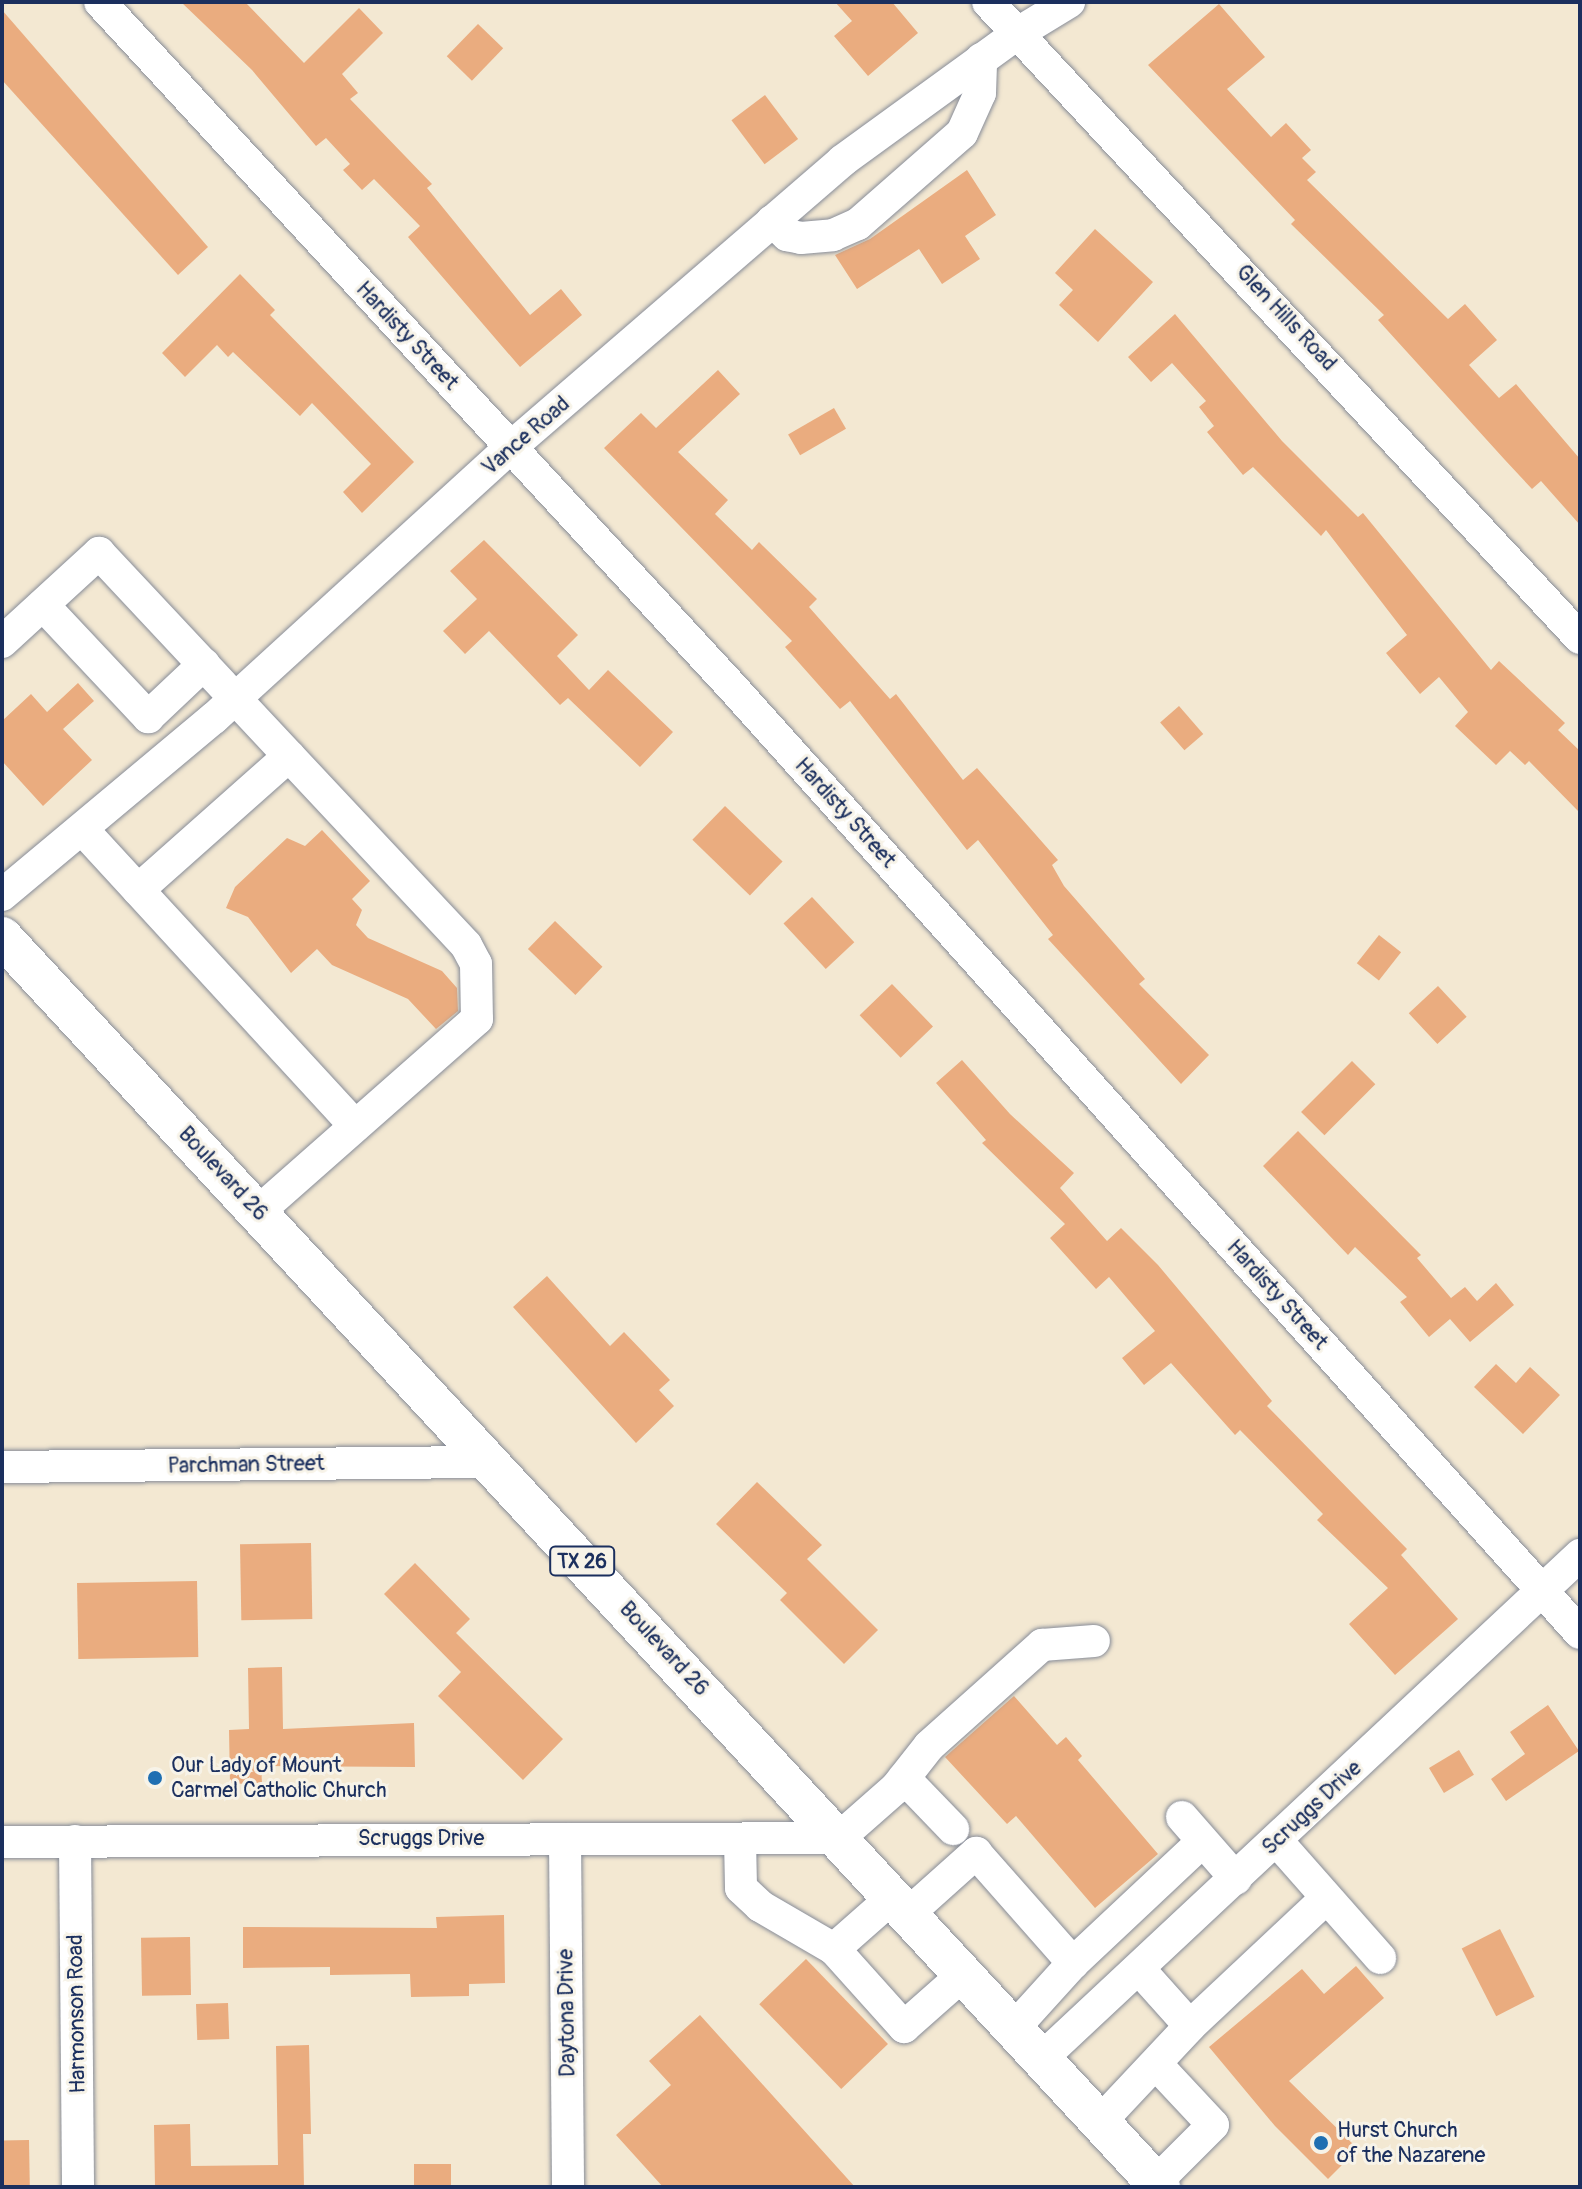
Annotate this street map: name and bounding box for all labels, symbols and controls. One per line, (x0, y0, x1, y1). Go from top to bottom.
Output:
street label: Glen Hills Road (1230, 259, 1342, 377)
street label: Hardisty Street (350, 276, 464, 396)
street label: Vance Road (477, 391, 575, 481)
street label: Hardisty Street (789, 753, 901, 873)
street label: Boulevard 26 (173, 1121, 273, 1227)
street label: Hardisty Street (1221, 1235, 1333, 1355)
street label: Parchman Street (167, 1450, 325, 1480)
road number: TX 26 (548, 1545, 616, 1577)
street label: Boulevard 26 (614, 1596, 714, 1702)
place label: Our Lady of Mount Carmel Catholic Church (171, 1752, 387, 1804)
street label: Scruggs Drive (1257, 1755, 1367, 1861)
marker: Our Lady of Mount Carmel Catholic Church (146, 1769, 164, 1787)
street label: Scruggs Drive (358, 1826, 484, 1852)
street label: Harmonson Road (62, 1934, 92, 2094)
street label: Daytona Drive (553, 1949, 581, 2077)
place label: Hurst Church of the Nazarene (1337, 2117, 1485, 2168)
marker: Hurst Church of the Nazarene (1312, 2134, 1330, 2152)

